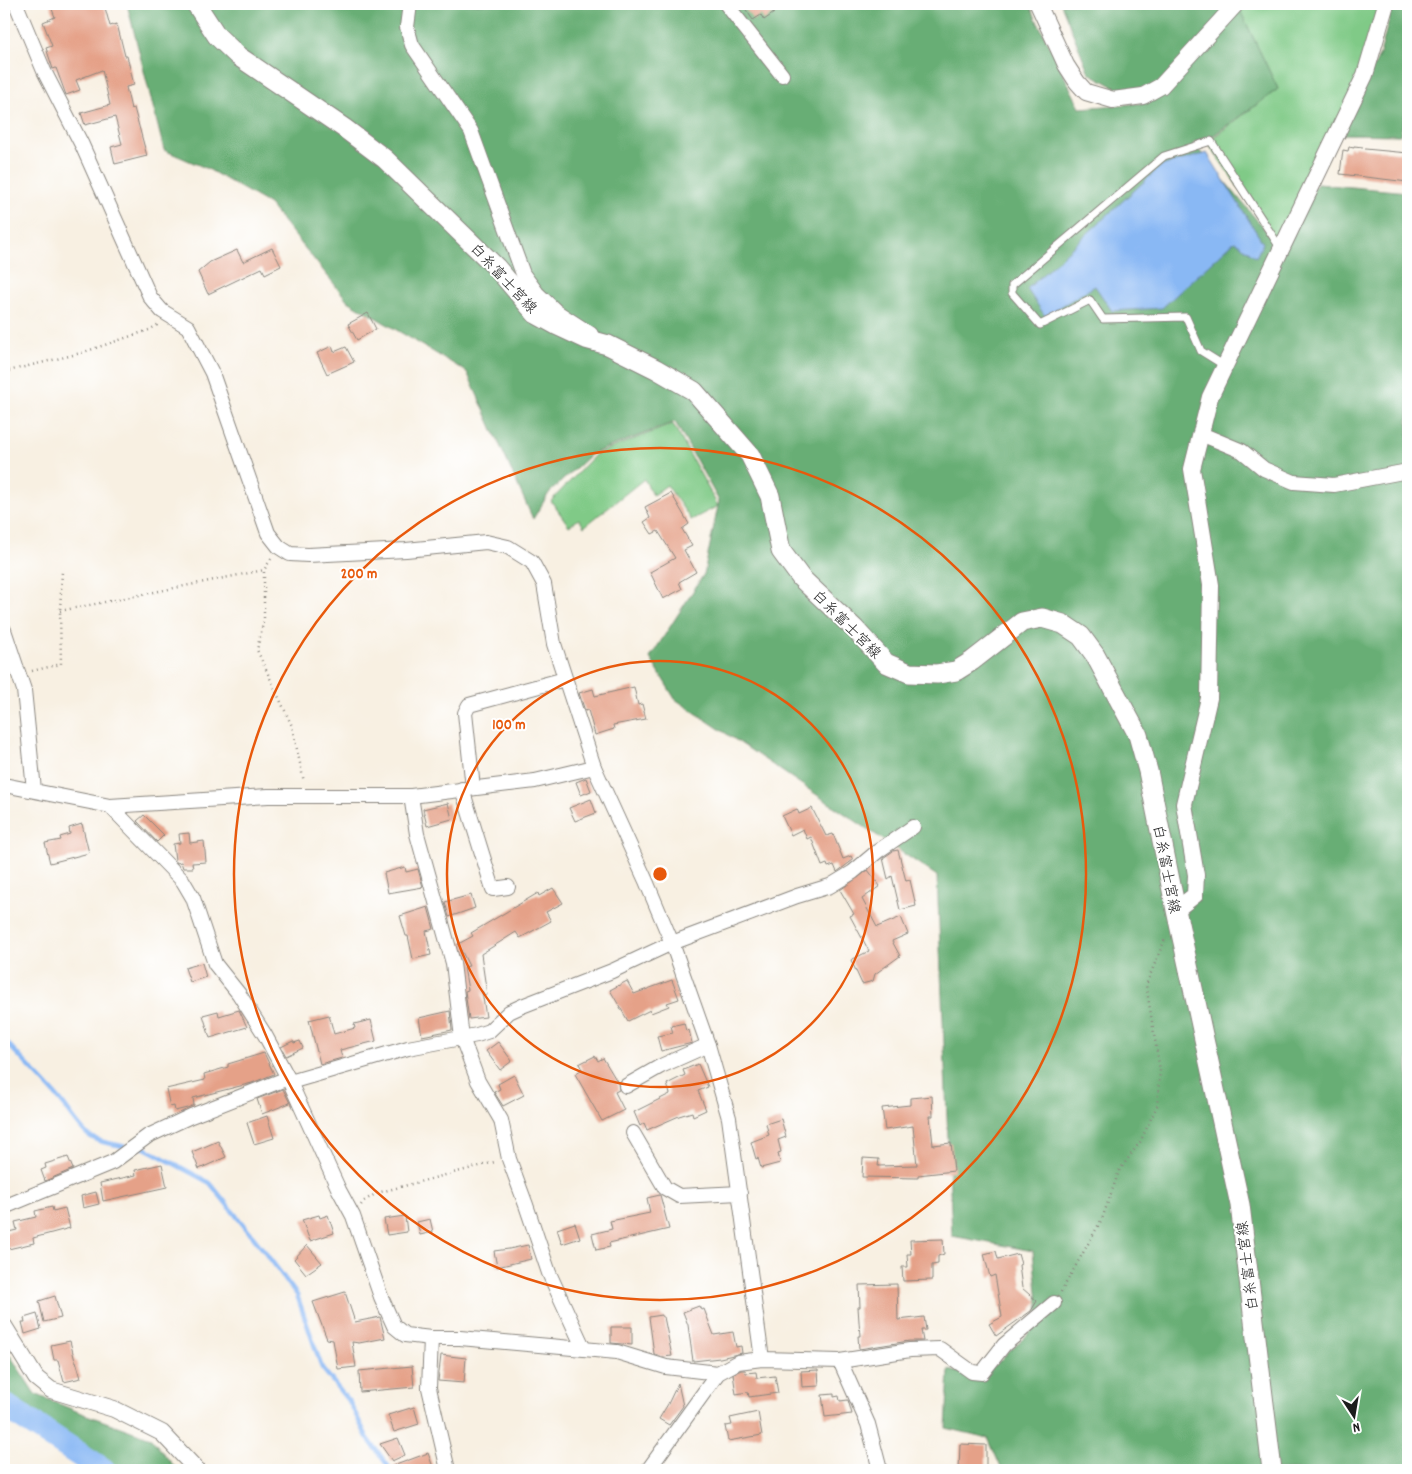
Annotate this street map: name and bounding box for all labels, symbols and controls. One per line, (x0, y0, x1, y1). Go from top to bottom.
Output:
street label: 白糸富士宮線 (464, 239, 541, 320)
text: 200 m (341, 564, 377, 586)
street label: 白糸富士宮線 (806, 586, 885, 665)
text: 100 m (492, 715, 526, 737)
street label: 白糸富士宮線 (1146, 823, 1184, 916)
centre of rings (651, 865, 669, 883)
street label: 白糸富士宮線 (1233, 1220, 1265, 1312)
north arrow (1330, 1392, 1380, 1442)
text: N (1351, 1416, 1362, 1437)

